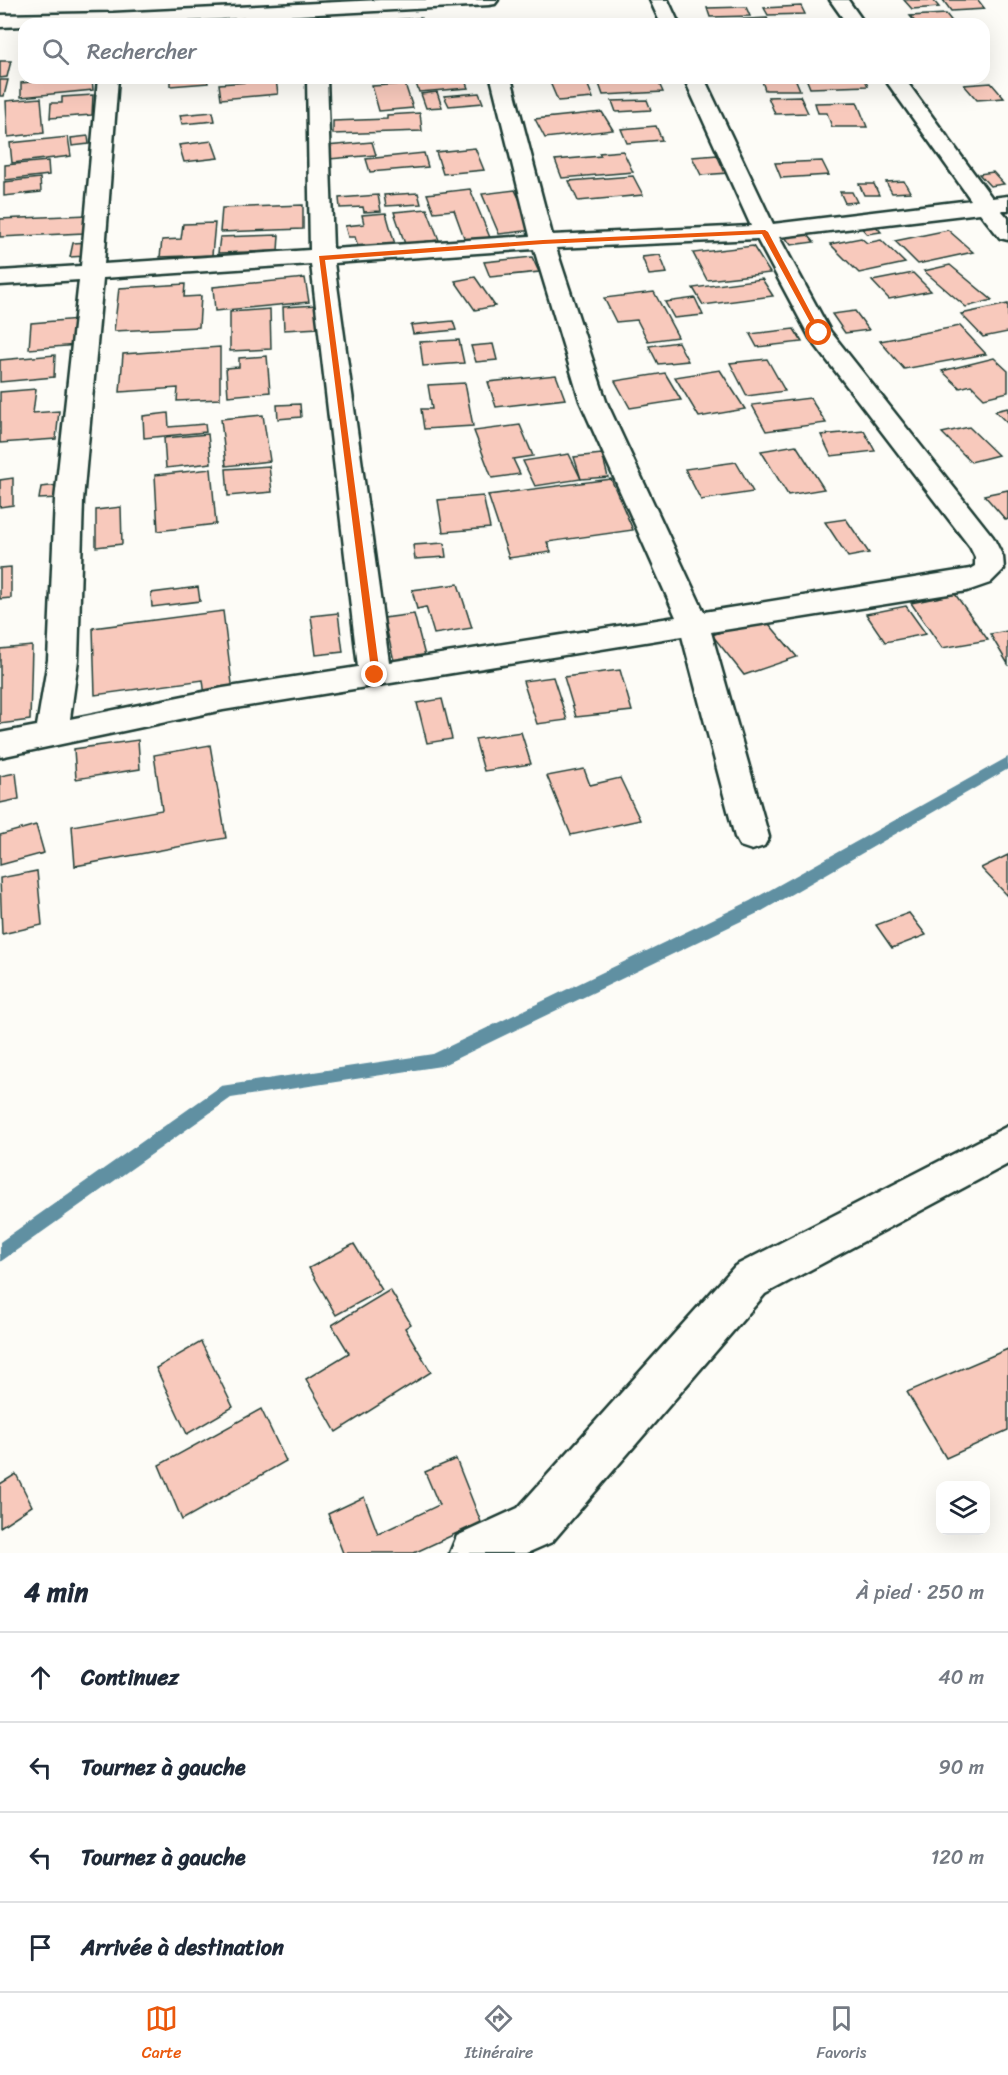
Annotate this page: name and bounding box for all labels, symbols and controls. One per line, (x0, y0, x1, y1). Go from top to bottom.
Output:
search box (18, 18, 990, 84)
text: Rechercher (87, 32, 197, 71)
icon: search (39, 35, 72, 68)
route start (805, 319, 831, 345)
route end (361, 661, 387, 687)
map controls (936, 1481, 990, 1535)
button: layers (936, 1481, 990, 1535)
text: 4 min (24, 1569, 88, 1615)
text: À pied · 250 m (856, 1575, 984, 1610)
text: Continuez (81, 1658, 179, 1697)
text: 40 m (938, 1660, 984, 1695)
icon: ahead (24, 1661, 57, 1694)
text: Tournez à gauche (81, 1748, 246, 1787)
text: 90 m (939, 1750, 984, 1785)
icon: left (24, 1751, 57, 1784)
text: Tournez à gauche (81, 1838, 246, 1877)
text: 120 m (931, 1840, 984, 1875)
icon: left (24, 1841, 57, 1874)
text: Arrivée à destination (81, 1928, 284, 1967)
icon: arrive (24, 1931, 57, 1964)
tab: Carte (142, 2002, 181, 2067)
tab: Itinéraire (465, 2002, 533, 2067)
tab: Favoris (816, 2002, 866, 2067)

